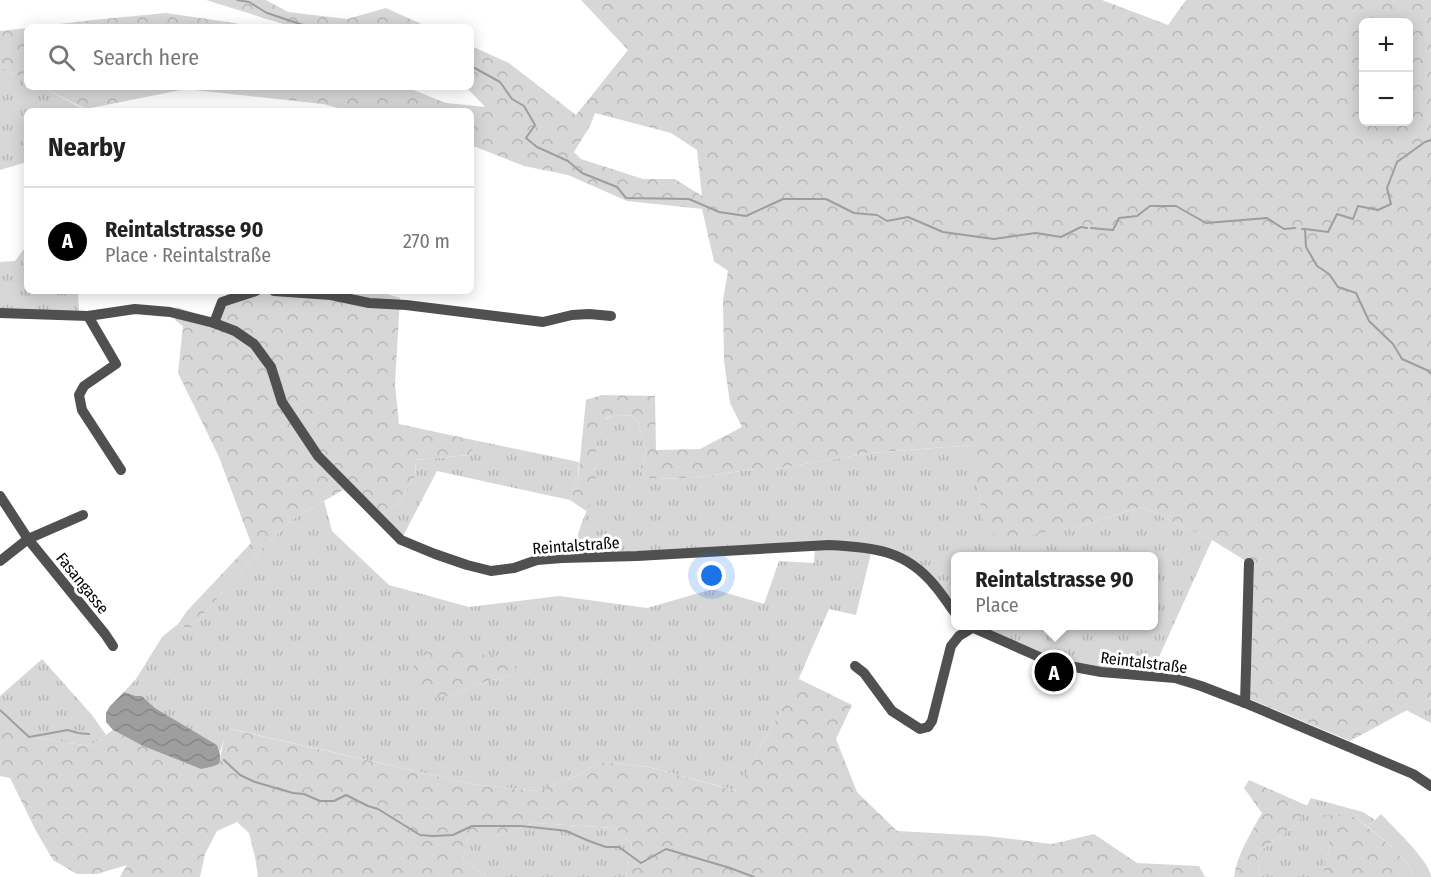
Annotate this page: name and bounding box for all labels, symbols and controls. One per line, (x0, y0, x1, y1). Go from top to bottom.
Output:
map controls (1359, 18, 1413, 126)
button: + (1359, 18, 1413, 72)
search box (24, 24, 474, 90)
icon: search (45, 41, 78, 74)
text: Search here (93, 44, 199, 71)
button: − (1359, 72, 1413, 126)
text: Nearby (48, 132, 125, 163)
text: Reintalstrasse 90 (105, 216, 264, 243)
text: A (62, 229, 73, 253)
text: 270 m (403, 229, 450, 253)
text: Place · Reintalstraße (105, 243, 271, 267)
street label: Reintalstraße (532, 533, 620, 558)
street label: Fasangasse (52, 549, 113, 618)
popup (951, 552, 1158, 630)
your location (697, 561, 726, 590)
text: Reintalstrasse 90 (975, 566, 1134, 593)
text: Place (975, 593, 1019, 617)
street label: Reintalstraße (1099, 648, 1189, 677)
pin: A (1034, 650, 1074, 694)

